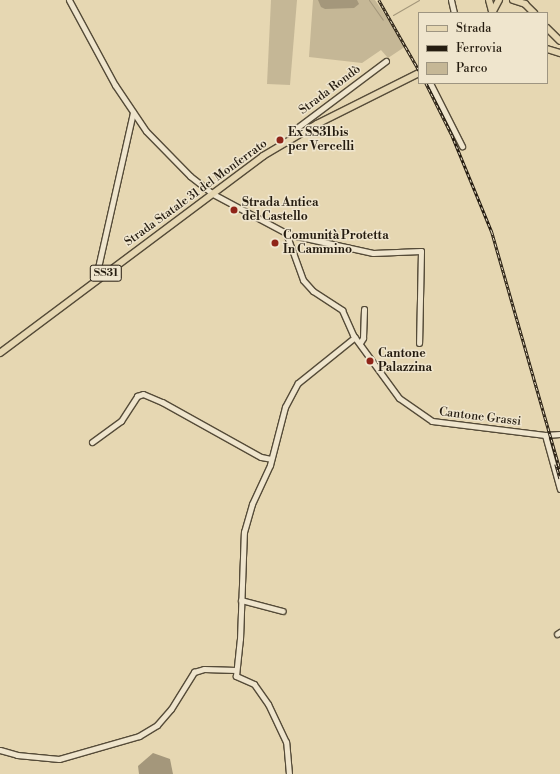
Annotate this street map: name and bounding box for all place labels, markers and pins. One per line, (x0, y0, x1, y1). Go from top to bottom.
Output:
place label: Ex SS31bis per Vercelli (288, 126, 354, 154)
marker: Ex SS31bis per Vercelli (275, 135, 285, 145)
place label: Strada Antica del Castello (242, 196, 318, 224)
marker: Strada Antica del Castello (229, 205, 239, 215)
place label: Comunità Protetta In Cammino (283, 229, 389, 257)
marker: Comunità Protetta In Cammino (270, 238, 280, 248)
place label: Cantone Palazzina (378, 347, 432, 375)
marker: Cantone Palazzina (365, 356, 375, 366)

